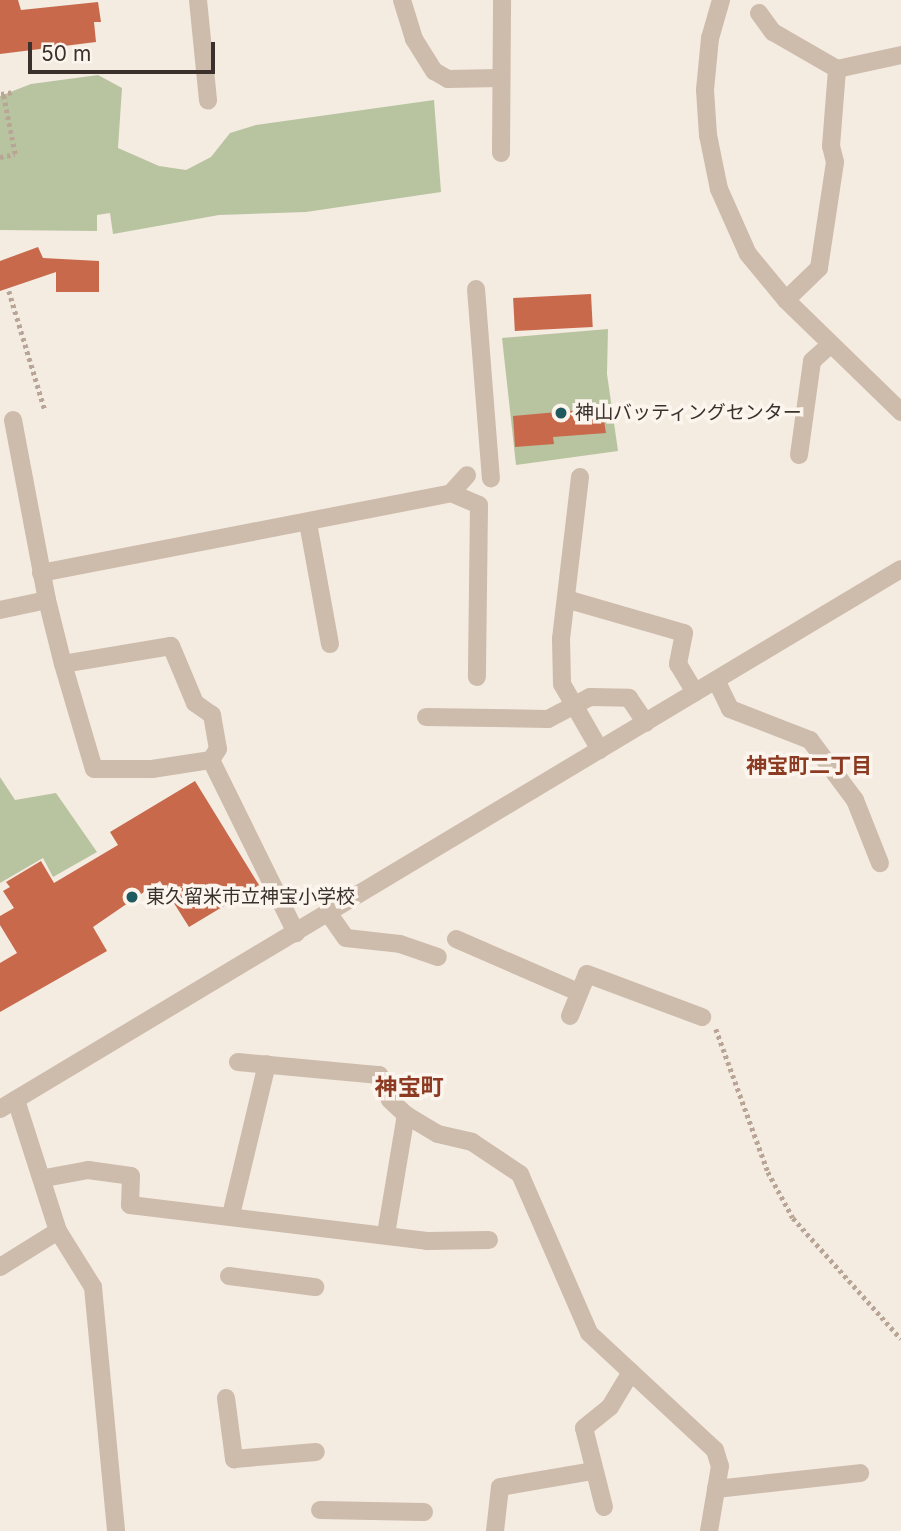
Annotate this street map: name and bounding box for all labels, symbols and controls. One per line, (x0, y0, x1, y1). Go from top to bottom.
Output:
scale bar (32, 28, 219, 72)
text: 50 m (41, 41, 91, 66)
place label: 神山バッティングセンター (575, 402, 803, 424)
marker: 神山バッティングセンター (553, 405, 569, 421)
district label: 神宝町二丁目 (746, 753, 872, 779)
place label: 東久留米市立神宝小学校 (146, 886, 355, 908)
marker: 東久留米市立神宝小学校 (124, 889, 140, 905)
district label: 神宝町 (375, 1073, 443, 1101)

